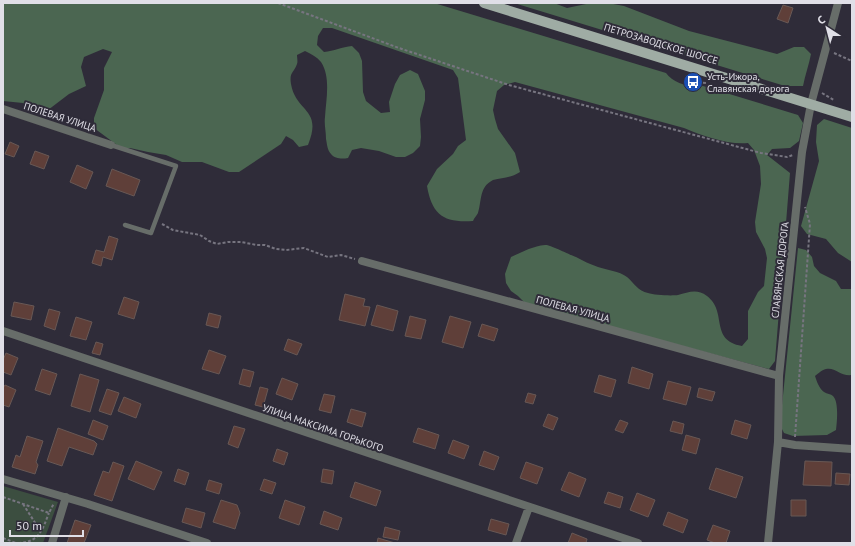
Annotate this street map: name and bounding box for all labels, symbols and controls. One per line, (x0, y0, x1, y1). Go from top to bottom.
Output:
north arrow (807, 8, 847, 48)
text: С (815, 12, 828, 27)
street label: ПЕТРОЗАВОДСКОЕ ШОССЕ (602, 20, 720, 68)
place label: Усть-Ижора, Славянская дорога (707, 70, 789, 95)
bus stop icon: Усть-Ижора, Славянская дорога (682, 71, 704, 93)
street label: ПОЛЕВАЯ УЛИЦА (22, 99, 98, 135)
street label: СЛАВЯНСКАЯ ДОРОГА (768, 221, 792, 319)
street label: ПОЛЕВАЯ УЛИЦА (535, 293, 611, 325)
street label: УЛИЦА МАКСИМА ГОРЬКОГО (261, 401, 385, 455)
scale bar (10, 512, 83, 538)
text: 50 m (16, 518, 42, 533)

